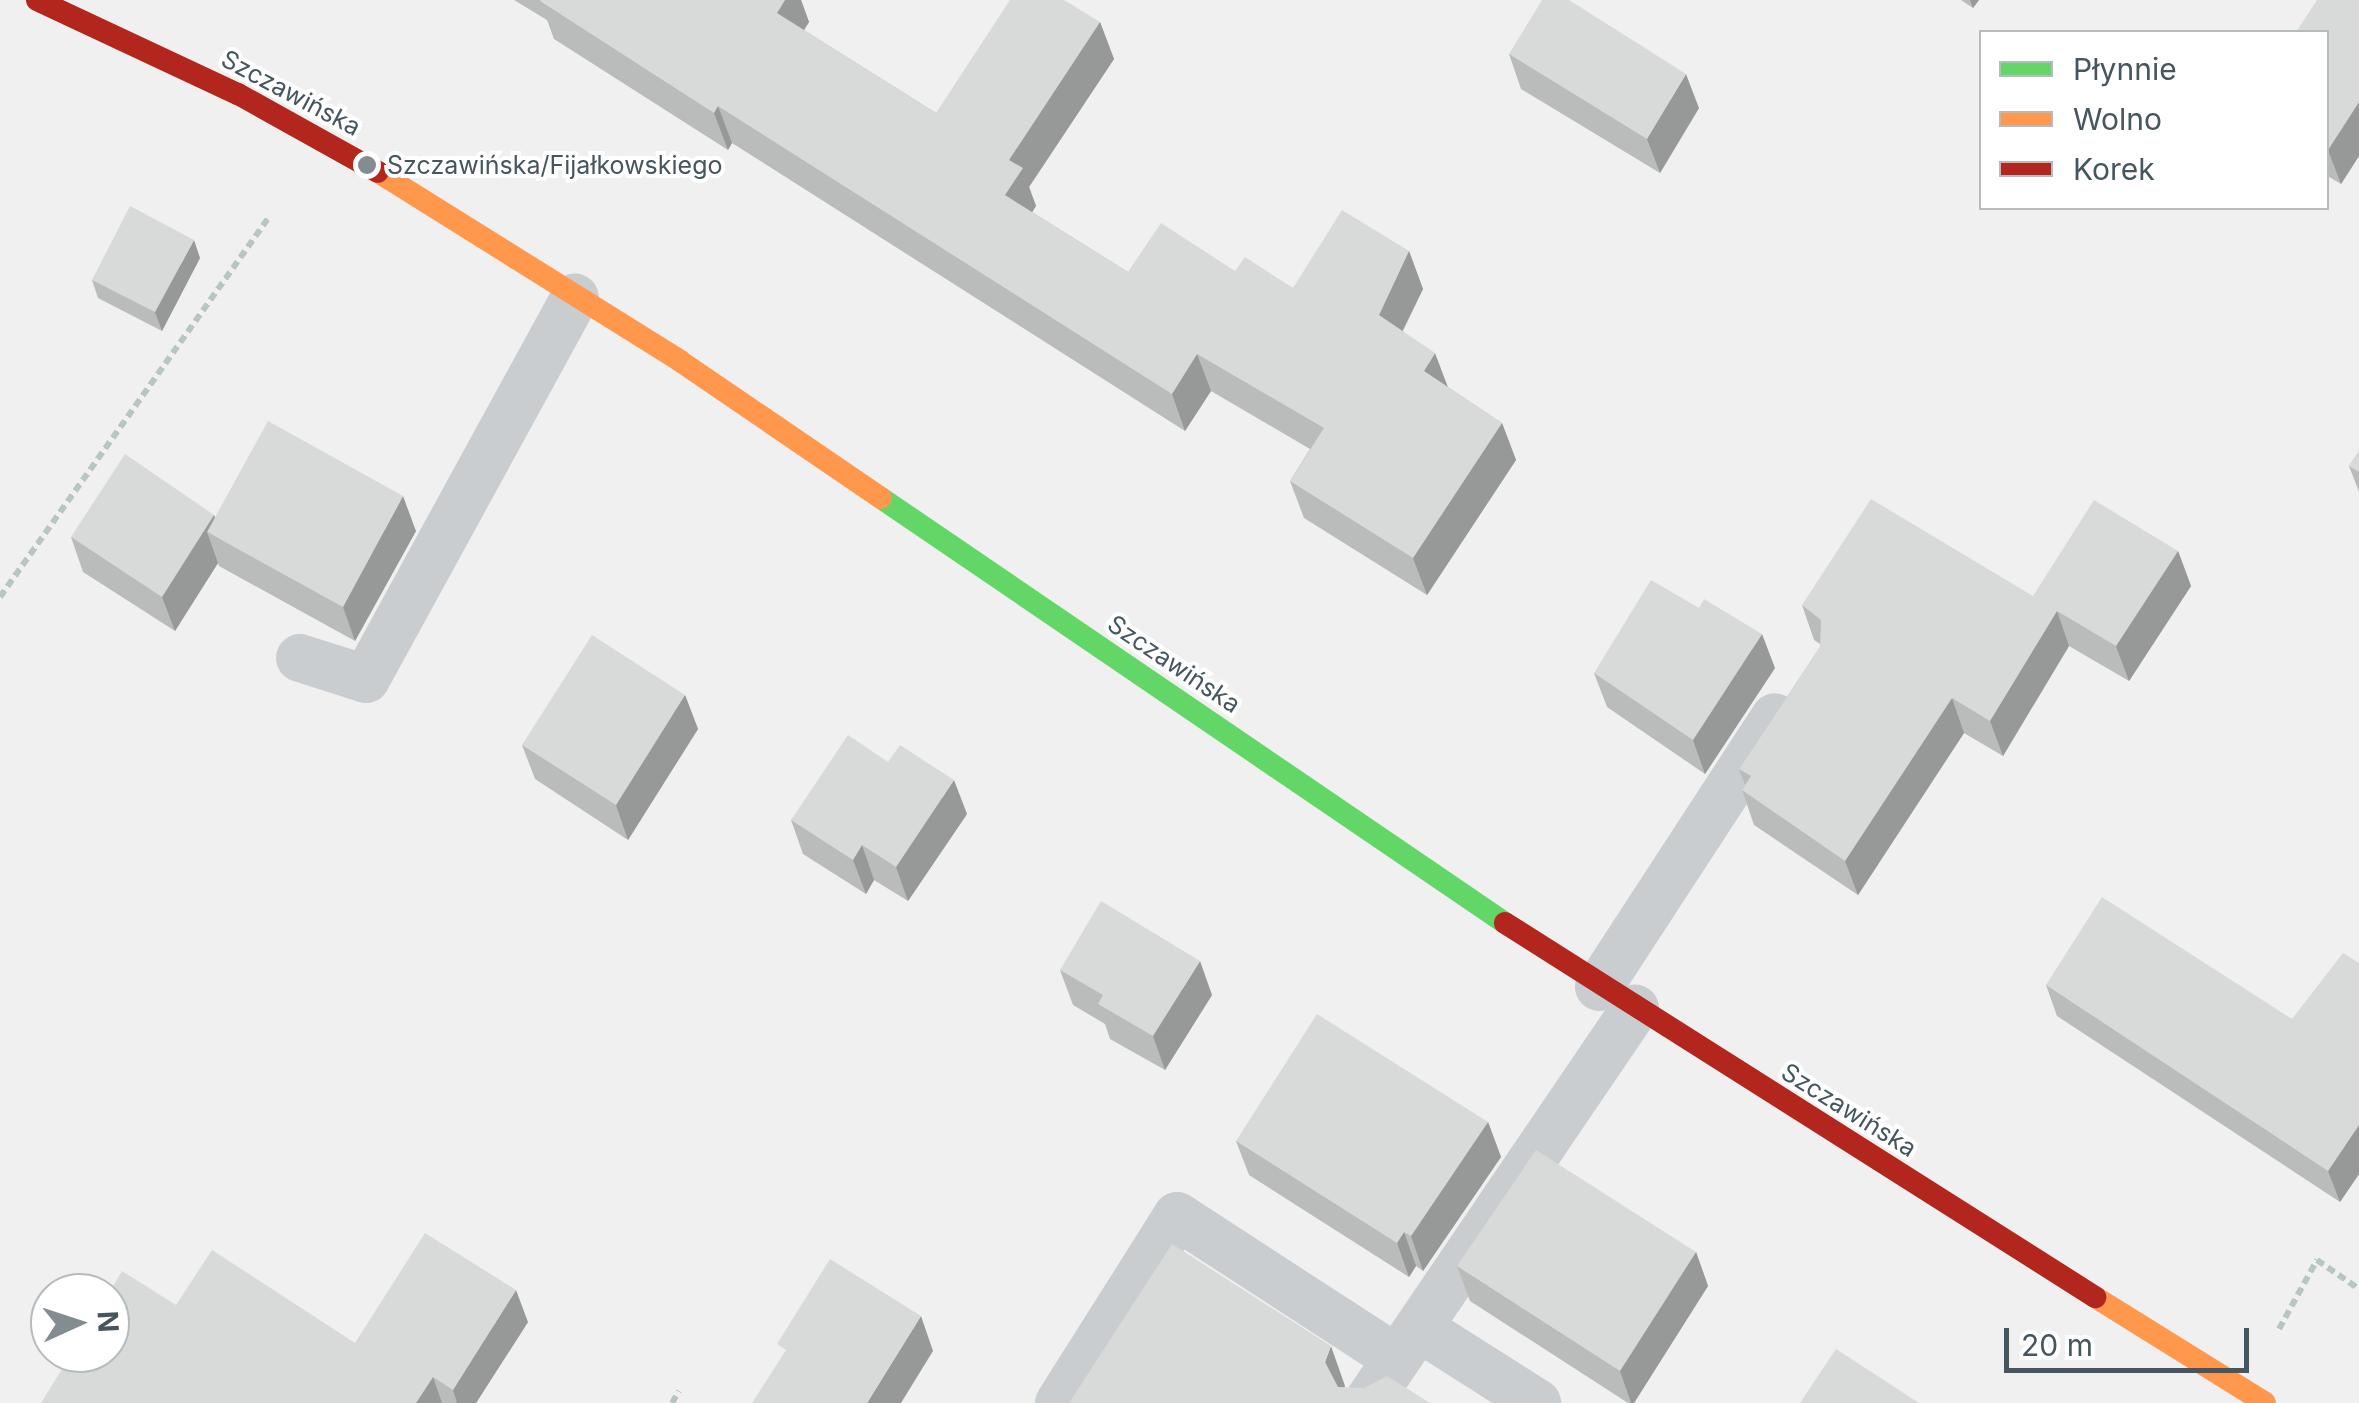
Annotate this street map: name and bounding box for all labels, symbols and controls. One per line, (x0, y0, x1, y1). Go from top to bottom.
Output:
legend (1979, 30, 2329, 210)
street label: Szczawińska (216, 44, 366, 142)
text: Płynnie (2073, 51, 2177, 87)
text: Wolno (2073, 101, 2162, 137)
place label: Szczawińska/Fijałkowskiego (387, 150, 722, 180)
text: Korek (2073, 151, 2155, 187)
marker: Szczawińska/Fijałkowskiego (356, 154, 378, 176)
street label: Szczawińska (1102, 609, 1246, 719)
street label: Szczawińska (1776, 1057, 1922, 1163)
north arrow (30, 1273, 130, 1373)
scale bar (2009, 1308, 2254, 1370)
text: N (90, 1310, 125, 1333)
text: 20 m (2021, 1327, 2093, 1363)

